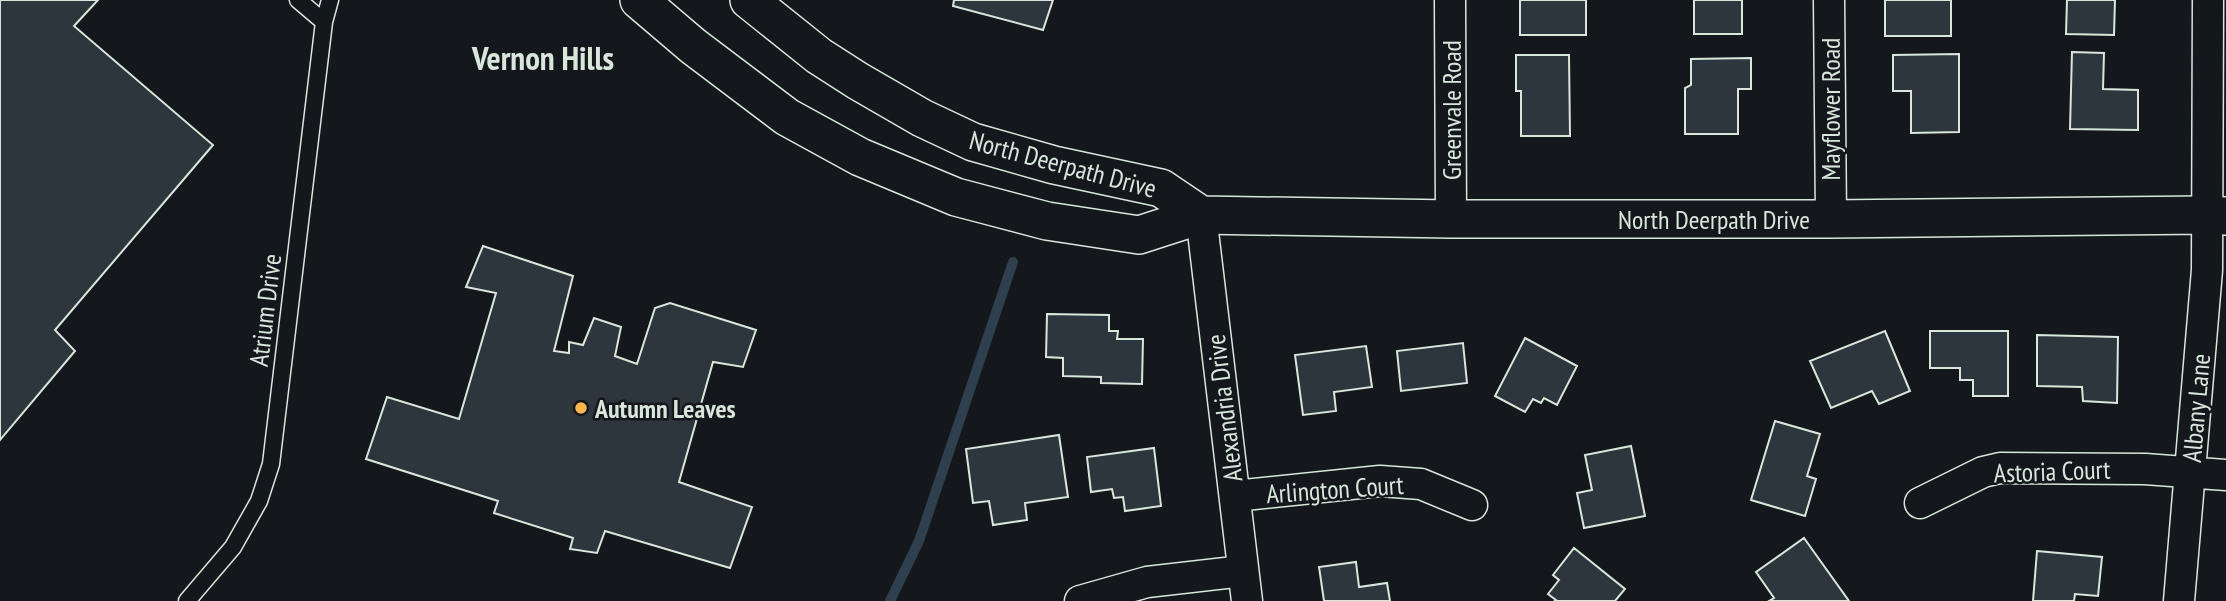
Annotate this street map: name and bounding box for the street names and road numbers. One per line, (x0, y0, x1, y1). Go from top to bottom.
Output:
street label: Mayflower Road (1814, 38, 1847, 180)
street label: Greenvale Road (1435, 40, 1468, 180)
street label: North Deerpath Drive (966, 123, 1160, 205)
street label: North Deerpath Drive (1618, 203, 1810, 236)
street label: Atrium Drive (242, 252, 288, 368)
street label: Alexandria Drive (1199, 332, 1249, 484)
street label: Albany Lane (2175, 352, 2217, 464)
street label: Astoria Court (1993, 452, 2111, 490)
street label: Arlington Court (1265, 468, 1405, 510)

